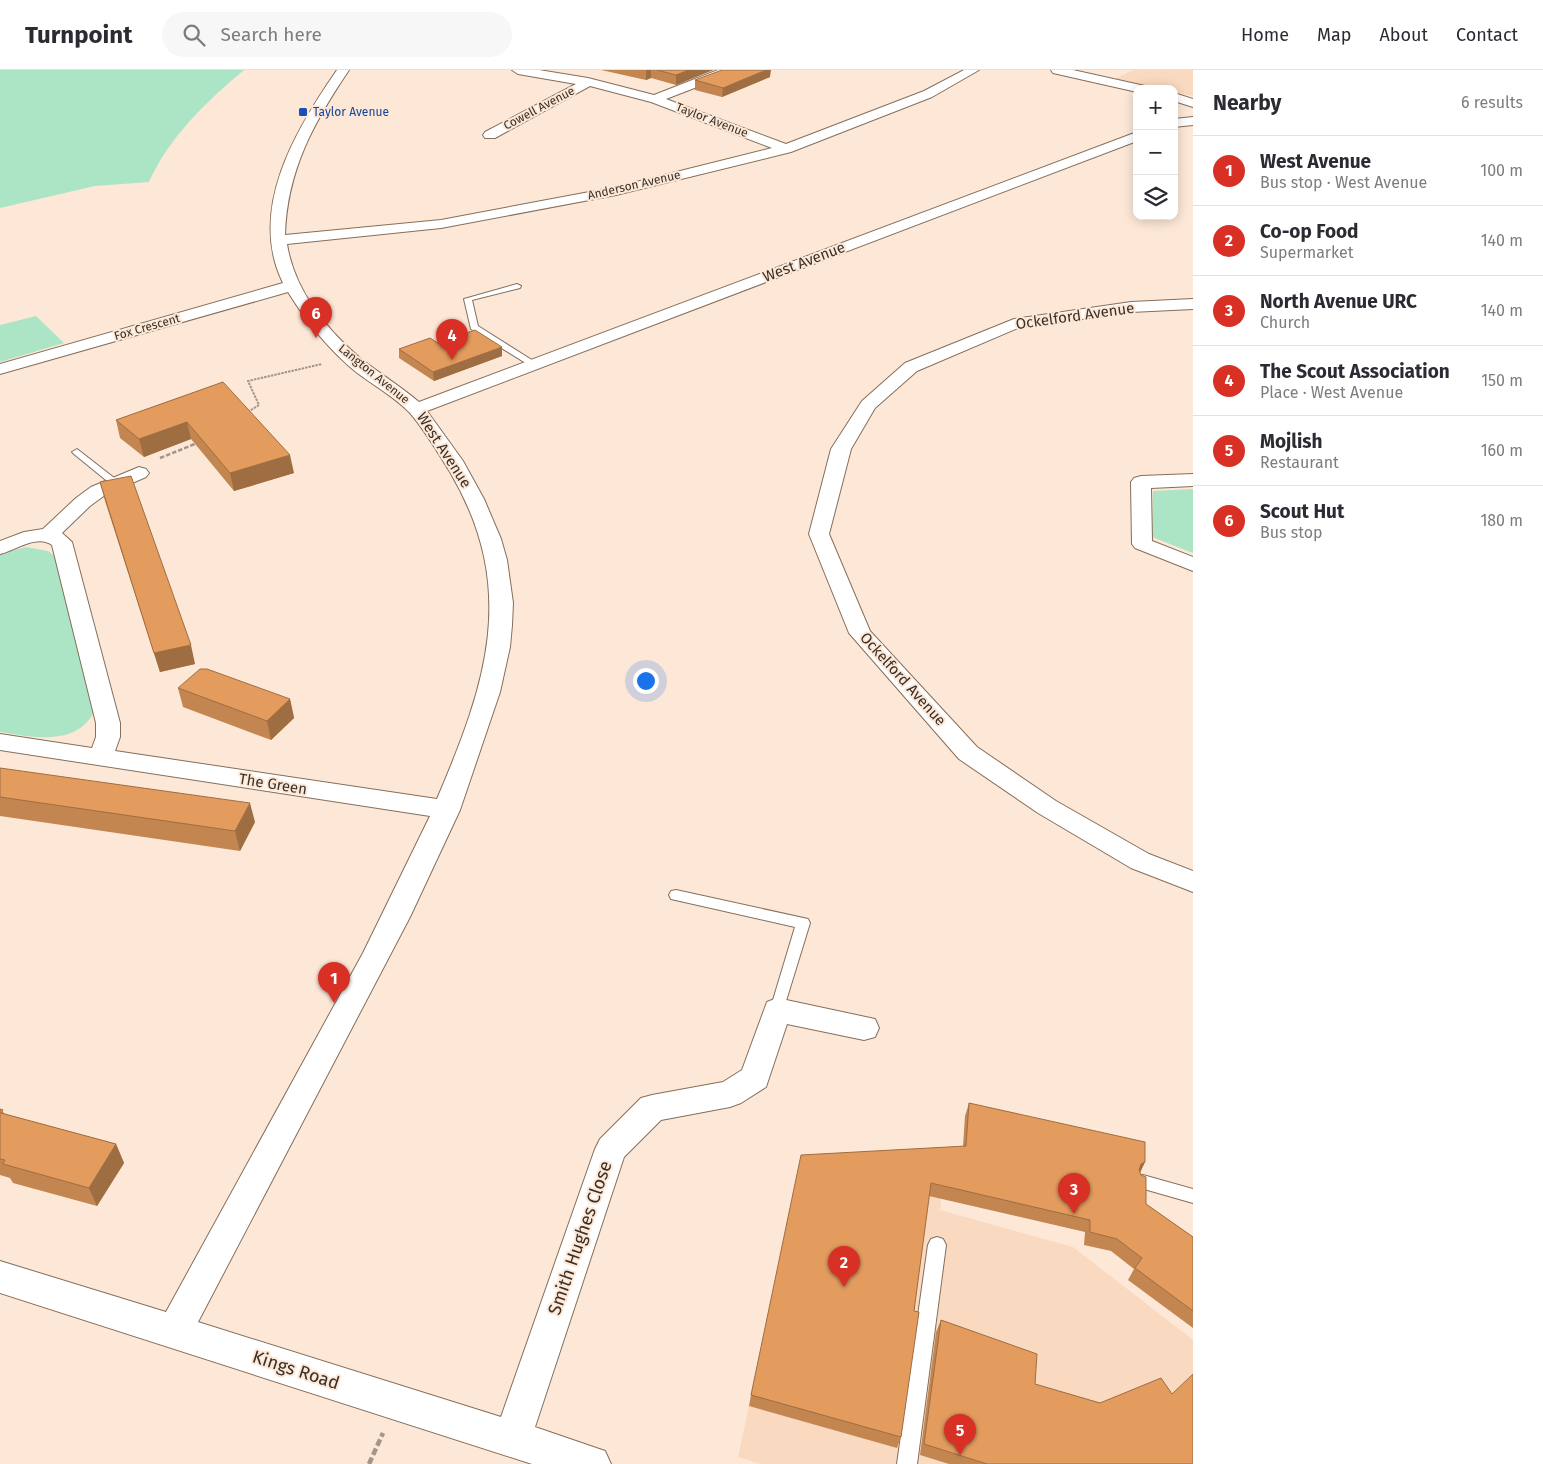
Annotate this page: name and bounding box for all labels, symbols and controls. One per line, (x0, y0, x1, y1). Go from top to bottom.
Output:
search box (162, 12, 512, 57)
text: Turnpoint (25, 21, 132, 49)
icon: search (180, 21, 208, 49)
text: Search here (220, 23, 322, 46)
text: Home (1241, 24, 1289, 46)
text: Map (1317, 24, 1351, 46)
text: About (1379, 24, 1428, 46)
text: Contact (1456, 24, 1518, 46)
street label: Cowell Avenue (501, 83, 577, 133)
map controls (1133, 85, 1178, 220)
button: + (1133, 85, 1178, 130)
text: Nearby (1213, 90, 1281, 116)
text: 6 results (1461, 93, 1523, 112)
street label: Taylor Avenue (674, 100, 750, 140)
place label: Taylor Avenue (313, 105, 389, 119)
marker: Taylor Avenue (297, 106, 309, 118)
button: − (1133, 130, 1178, 175)
text: West Avenue (1260, 150, 1371, 173)
text: 1 (1225, 161, 1233, 180)
text: 100 m (1480, 161, 1523, 180)
street label: Anderson Avenue (586, 168, 682, 202)
text: Bus stop · West Avenue (1260, 173, 1427, 192)
button: layers (1133, 175, 1178, 220)
text: Co-op Food (1260, 220, 1359, 243)
text: 2 (1225, 231, 1233, 250)
text: 140 m (1481, 231, 1523, 250)
street label: West Avenue (760, 238, 848, 286)
text: Supermarket (1260, 243, 1354, 262)
text: North Avenue URC (1260, 290, 1417, 313)
pin: 6 (300, 297, 332, 338)
street label: Ockelford Avenue (1015, 299, 1135, 333)
text: 3 (1225, 301, 1233, 320)
text: 140 m (1481, 301, 1523, 320)
street label: Fox Crescent (113, 311, 182, 343)
text: Church (1260, 313, 1310, 332)
pin: 4 (436, 319, 468, 360)
street label: Langton Avenue (336, 341, 412, 407)
text: The Scout Association (1260, 360, 1450, 383)
text: 4 (1224, 371, 1234, 390)
text: 150 m (1481, 371, 1523, 390)
text: Place · West Avenue (1260, 383, 1403, 402)
street label: West Avenue (413, 409, 475, 491)
text: Mojlish (1260, 430, 1323, 453)
text: 5 (1225, 441, 1233, 460)
text: 160 m (1481, 441, 1523, 460)
text: Restaurant (1260, 453, 1339, 472)
text: Scout Hut (1260, 500, 1344, 523)
text: 6 (1224, 511, 1234, 530)
text: 180 m (1480, 511, 1523, 530)
text: Bus stop (1260, 523, 1323, 542)
street label: Ockelford Avenue (856, 629, 950, 729)
your location (633, 668, 659, 694)
street label: The Green (238, 770, 308, 798)
pin: 1 (318, 962, 350, 1003)
street label: Smith Hughes Close (543, 1158, 617, 1318)
pin: 3 (1058, 1173, 1090, 1214)
pin: 2 (828, 1246, 860, 1287)
street label: Kings Road (250, 1346, 342, 1394)
pin: 5 (944, 1414, 976, 1455)

